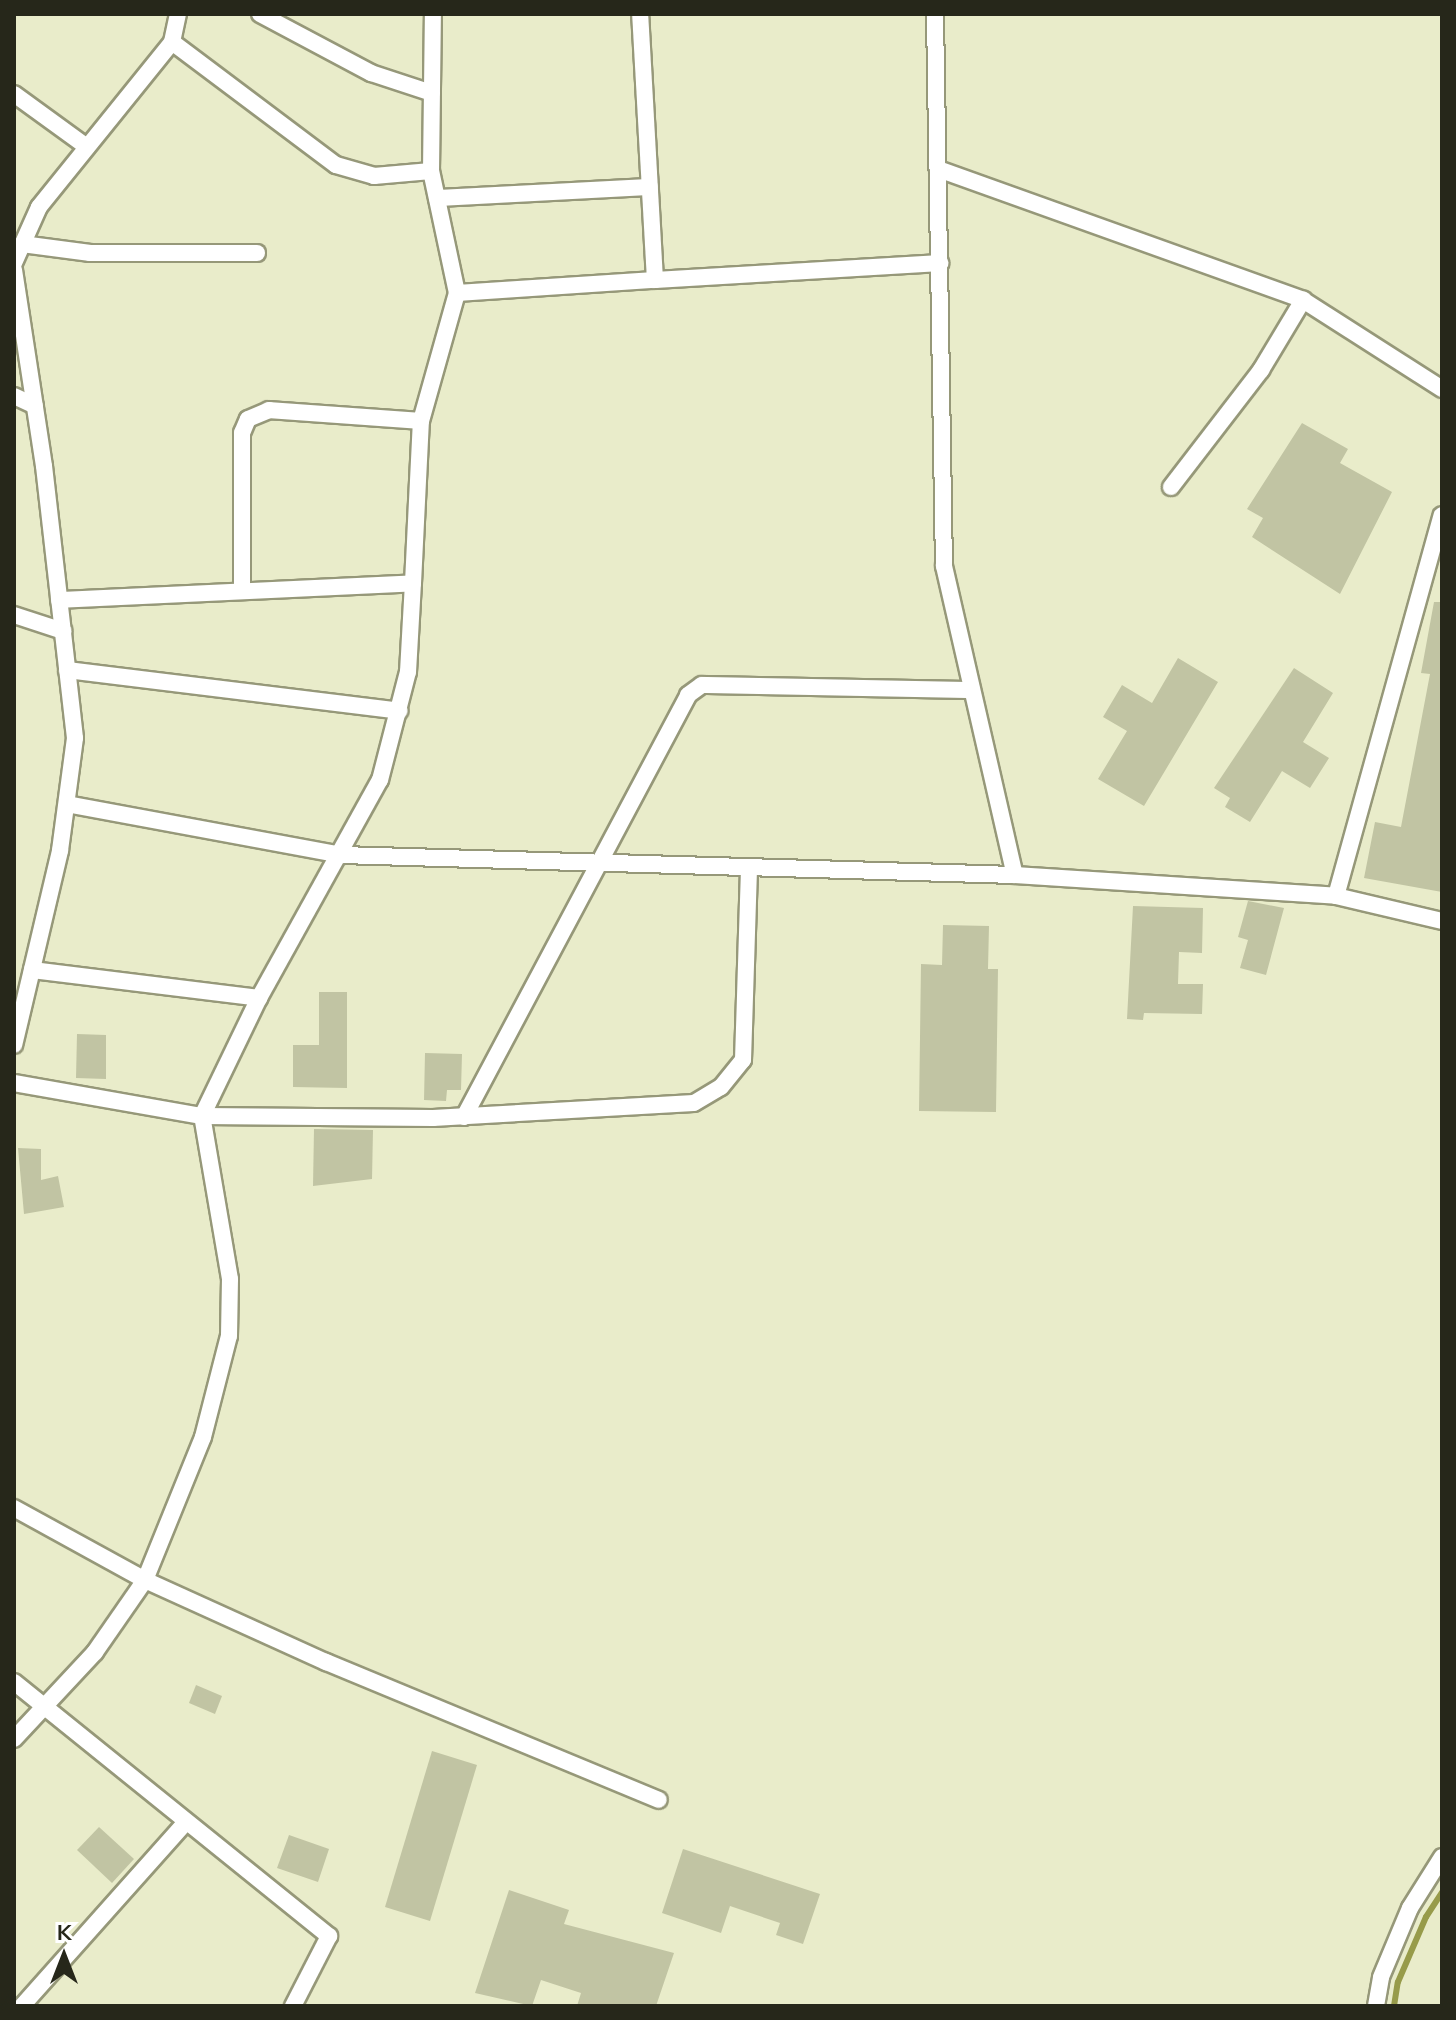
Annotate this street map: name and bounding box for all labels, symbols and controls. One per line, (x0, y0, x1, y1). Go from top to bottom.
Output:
north arrow (24, 1916, 104, 1996)
text: K (57, 1918, 71, 1946)

